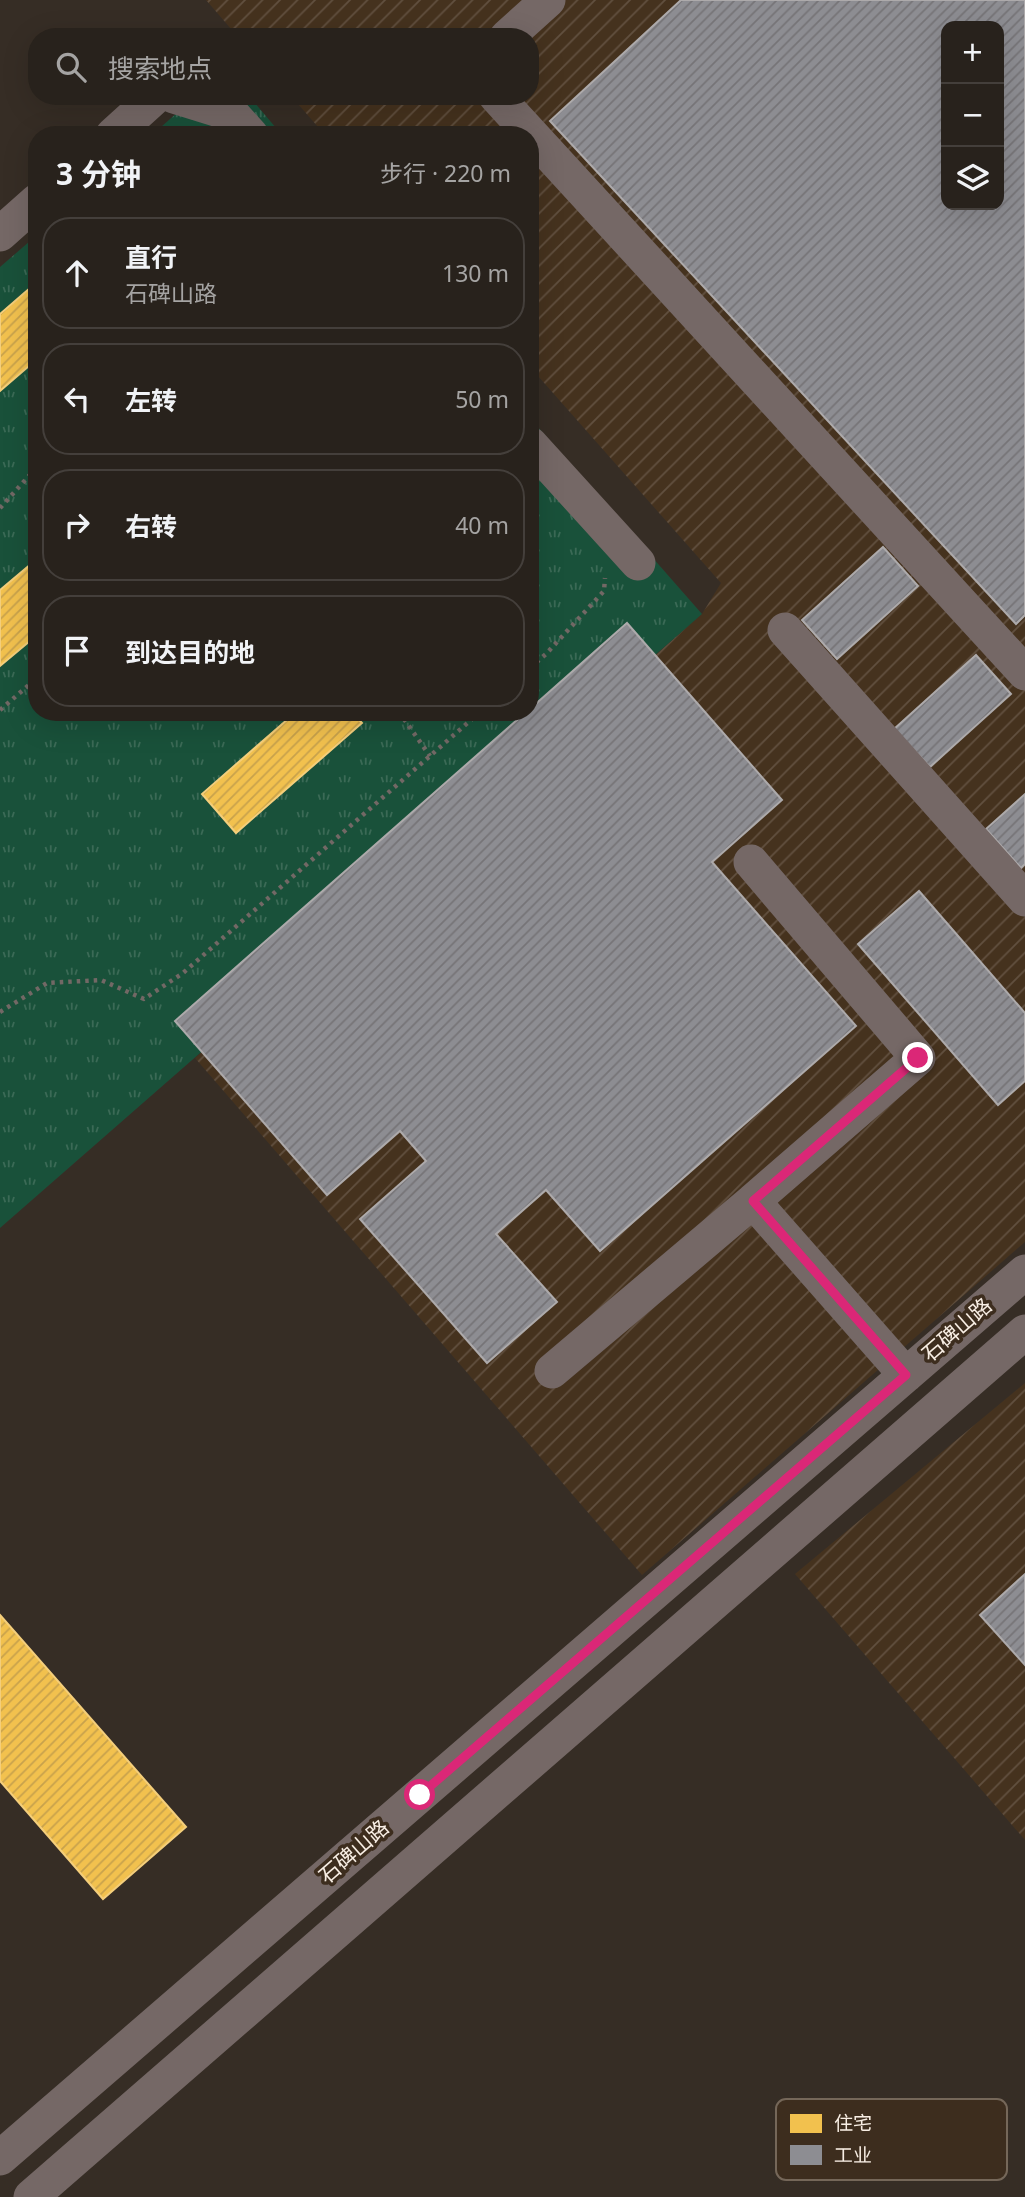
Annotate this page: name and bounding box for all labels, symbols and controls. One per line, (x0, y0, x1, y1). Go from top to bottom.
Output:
map controls (941, 21, 1004, 210)
button: + (941, 21, 1004, 84)
search box (28, 28, 539, 105)
icon: search (52, 48, 90, 86)
text: 搜索地点 (108, 50, 212, 86)
button: − (941, 84, 1004, 147)
button: layers (941, 147, 1004, 210)
text: 3 分钟 (56, 153, 141, 194)
text: 步行 · 220 m (380, 157, 511, 189)
text: 直行 (125, 239, 177, 275)
icon: ahead (58, 254, 96, 292)
text: 130 m (442, 257, 509, 289)
text: 石碑山路 (125, 277, 217, 309)
icon: left (58, 380, 96, 418)
text: 左转 (125, 382, 177, 418)
text: 50 m (455, 383, 509, 415)
icon: right (58, 506, 96, 544)
text: 右转 (125, 508, 177, 544)
text: 40 m (455, 509, 509, 541)
icon: arrive (58, 632, 96, 670)
text: 到达目的地 (125, 634, 255, 670)
route end (902, 1042, 933, 1073)
street label: 石碑山路 (915, 1291, 997, 1367)
route start (404, 1779, 435, 1810)
street label: 石碑山路 (312, 1813, 394, 1889)
legend (776, 2099, 1007, 2180)
text: 住宅 (834, 2110, 872, 2136)
text: 工业 (834, 2142, 872, 2168)

